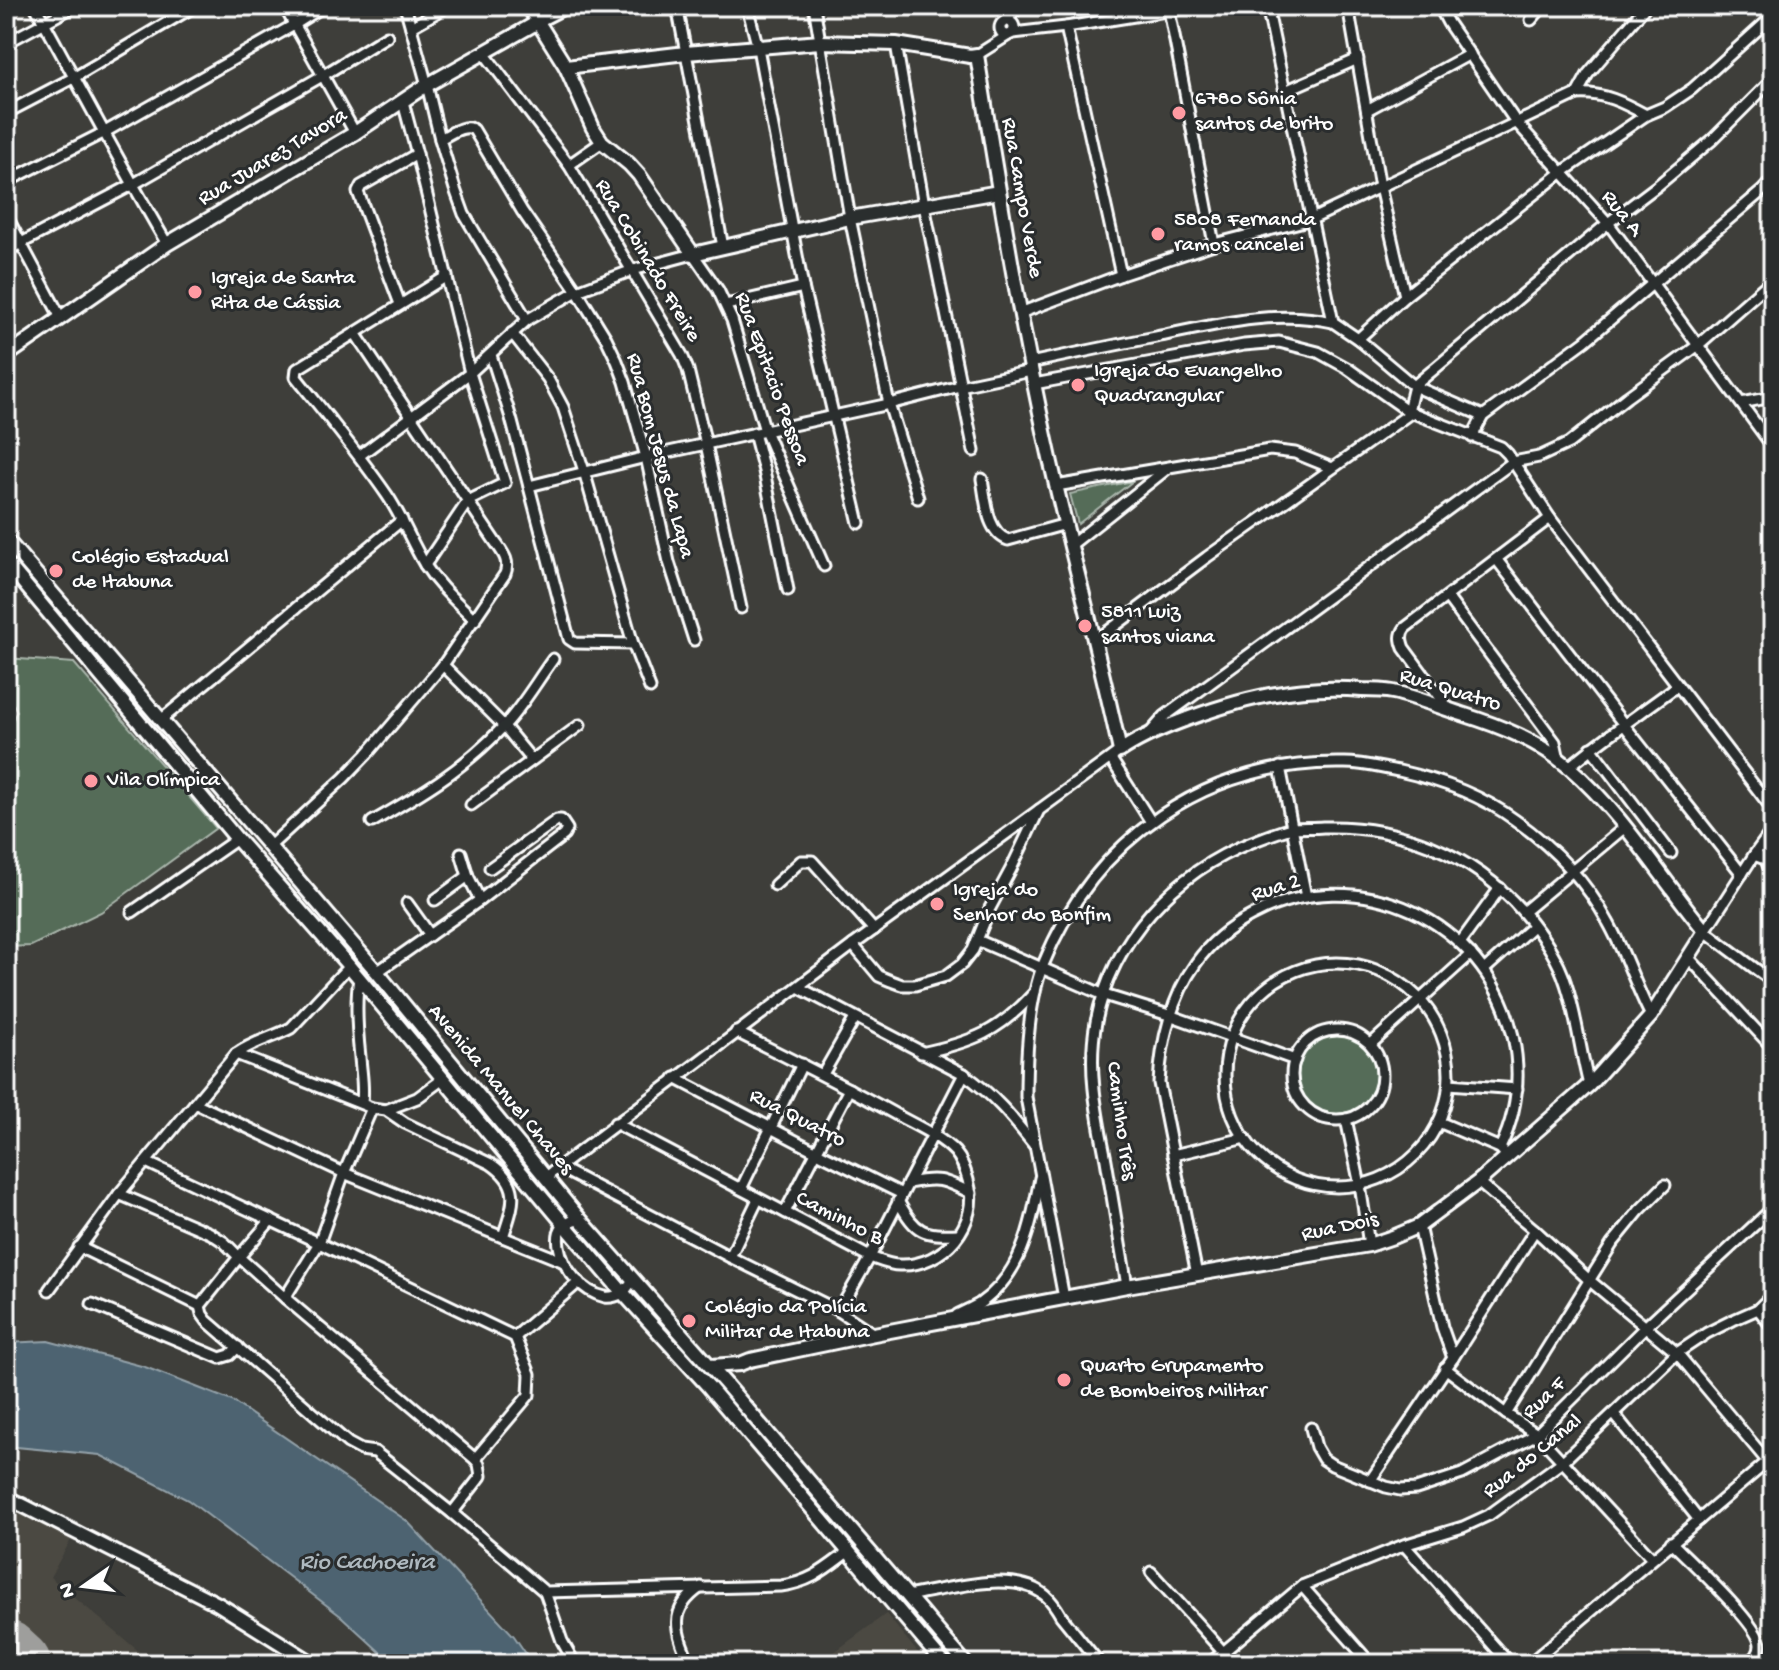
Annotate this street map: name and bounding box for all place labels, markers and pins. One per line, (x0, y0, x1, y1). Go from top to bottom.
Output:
place label: 6780 Sônia santos de brito (1195, 87, 1334, 138)
marker: 6780 Sônia santos de brito (1170, 104, 1188, 122)
place label: 5808 Fernanda ramos cancelei (1174, 208, 1317, 259)
marker: 5808 Fernanda ramos cancelei (1149, 225, 1167, 243)
place label: Igreja de Santa Rita de Cássia (211, 266, 356, 317)
marker: Igreja de Santa Rita de Cássia (186, 283, 204, 301)
place label: Igreja do Evangelho Quadrangular (1094, 359, 1282, 410)
marker: Igreja do Evangelho Quadrangular (1069, 376, 1087, 394)
place label: Colégio Estadual de Itabuna (72, 545, 229, 596)
marker: Colégio Estadual de Itabuna (47, 562, 65, 580)
place label: 5811 Luiz santos viana (1101, 600, 1216, 651)
marker: 5811 Luiz santos viana (1076, 617, 1094, 635)
place label: Vila Olímpica (106, 768, 221, 794)
marker: Vila Olímpica (82, 772, 100, 790)
place label: Igreja do Senhor do Bonfim (953, 878, 1111, 929)
marker: Igreja do Senhor do Bonfim (928, 895, 946, 913)
place label: Colégio da Polícia Militar de Itabuna (705, 1295, 870, 1346)
marker: Colégio da Polícia Militar de Itabuna (680, 1312, 698, 1330)
place label: Quarto Grupamento de Bombeiros Militar (1080, 1354, 1269, 1405)
marker: Quarto Grupamento de Bombeiros Militar (1055, 1371, 1073, 1389)

